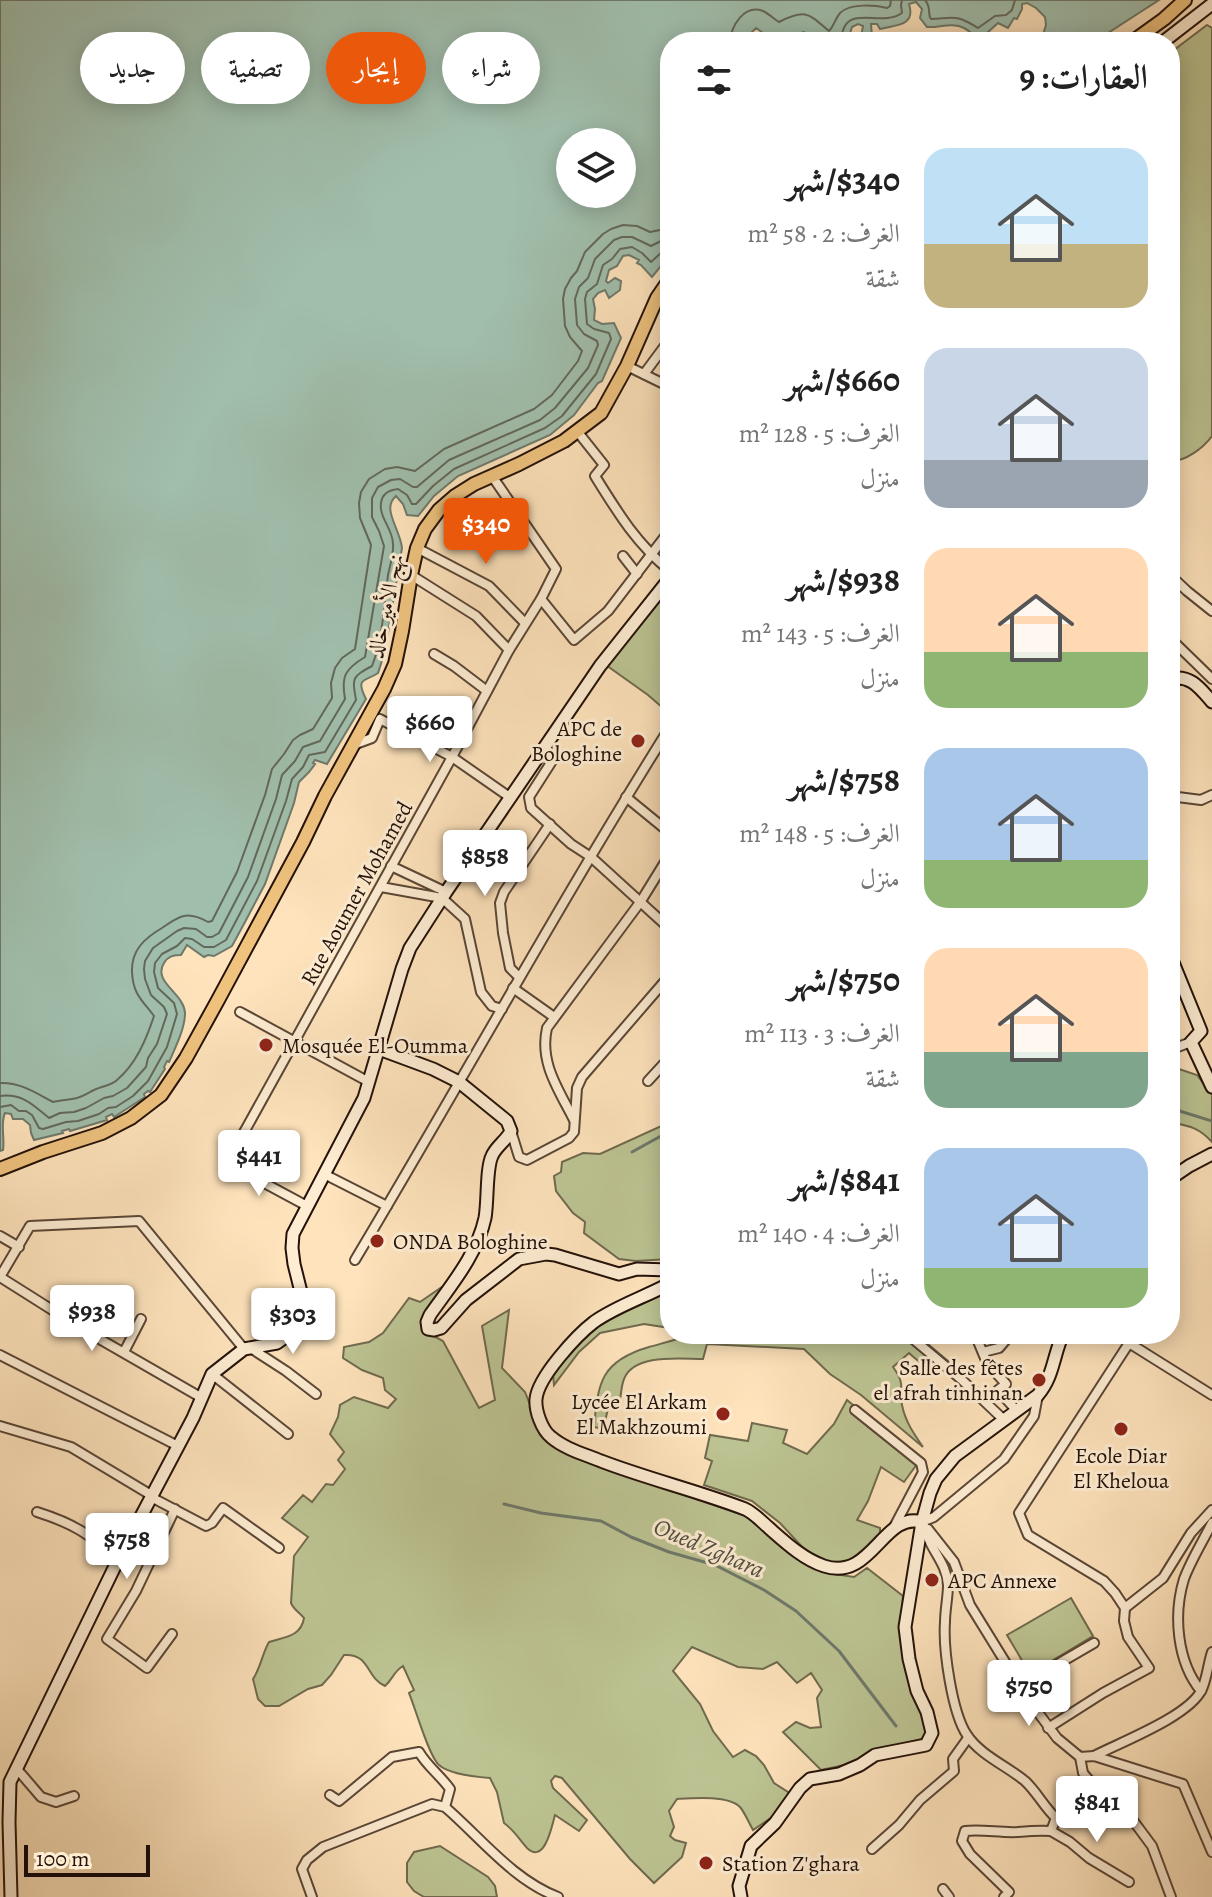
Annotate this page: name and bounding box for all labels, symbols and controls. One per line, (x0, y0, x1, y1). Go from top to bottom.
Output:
chip: جديد (80, 32, 185, 104)
chip: تصفية (201, 32, 310, 104)
chip: إيجار (326, 32, 426, 104)
chip: شراء (442, 32, 540, 104)
text: العقارات: 9 (1019, 53, 1148, 100)
icon: filters (692, 58, 736, 102)
map controls (556, 128, 636, 208)
button: layers (556, 128, 636, 208)
text: $340/شهر (786, 156, 900, 203)
icon: home (988, 180, 1084, 276)
text: الغرف: 2 · 58 m² (748, 216, 900, 251)
text: شقة (866, 261, 900, 296)
text: $660/شهر (785, 356, 900, 403)
icon: home (988, 380, 1084, 476)
text: الغرف: 5 · 128 m² (739, 416, 900, 451)
text: منزل (860, 461, 900, 496)
pin: $340 (439, 498, 533, 566)
text: $340 (462, 506, 510, 541)
street label: نهج الأمير خالد (359, 551, 416, 662)
text: $938/شهر (787, 556, 900, 603)
icon: home (988, 580, 1084, 676)
text: الغرف: 5 · 143 m² (741, 616, 900, 651)
text: منزل (860, 661, 900, 696)
pin: $660 (383, 696, 477, 764)
text: $660 (405, 704, 455, 739)
place label: APC de Bologhine (531, 714, 622, 769)
marker: APC de Bologhine (629, 732, 647, 750)
text: $758/شهر (789, 756, 900, 803)
icon: home (988, 780, 1084, 876)
street label: Rue Aoumer Mohamed (294, 796, 420, 991)
text: الغرف: 5 · 148 m² (739, 816, 900, 851)
pin: $858 (438, 830, 532, 898)
text: $858 (461, 838, 509, 873)
text: منزل (860, 861, 900, 896)
text: $750/شهر (788, 956, 900, 1003)
icon: home (988, 980, 1084, 1076)
text: الغرف: 3 · 113 m² (744, 1016, 900, 1051)
place label: Mosquée El-Oumma (282, 1031, 469, 1061)
marker: Mosquée El-Oumma (257, 1036, 275, 1054)
text: شقة (866, 1061, 900, 1096)
pin: $441 (212, 1130, 306, 1198)
text: $441 (236, 1138, 282, 1173)
text: $841/شهر (789, 1156, 900, 1203)
icon: home (988, 1180, 1084, 1276)
text: الغرف: 4 · 140 m² (737, 1216, 900, 1251)
place label: ONDA Bologhine (393, 1227, 548, 1257)
marker: ONDA Bologhine (368, 1232, 386, 1250)
text: منزل (860, 1261, 900, 1296)
pin: $938 (45, 1285, 139, 1353)
pin: $303 (246, 1288, 340, 1356)
text: $938 (68, 1293, 116, 1328)
text: $303 (269, 1296, 317, 1331)
place label: Salle des fêtes el afrah tinhinan (874, 1353, 1023, 1408)
marker: Salle des fêtes el afrah tinhinan (1030, 1371, 1048, 1389)
place label: Lycée El Arkam El Makhzoumi (571, 1387, 707, 1442)
marker: Lycée El Arkam El Makhzoumi (714, 1405, 732, 1423)
marker: Ecole Diar El Kheloua (1112, 1420, 1130, 1438)
place label: Ecole Diar El Kheloua (1073, 1441, 1170, 1496)
water label: Oued Zghara (649, 1510, 769, 1586)
pin: $758 (80, 1513, 174, 1581)
text: $758 (104, 1521, 150, 1556)
place label: APC Annexe (947, 1566, 1057, 1596)
marker: APC Annexe (923, 1571, 941, 1589)
pin: $750 (982, 1660, 1076, 1728)
text: $750 (1005, 1668, 1053, 1703)
pin: $841 (1050, 1776, 1144, 1844)
text: $841 (1074, 1784, 1120, 1819)
scale bar (24, 1841, 150, 1877)
text: 100 m (36, 1844, 90, 1874)
place label: Station Z'ghara (722, 1849, 861, 1879)
marker: Station Z'ghara (697, 1854, 715, 1872)

